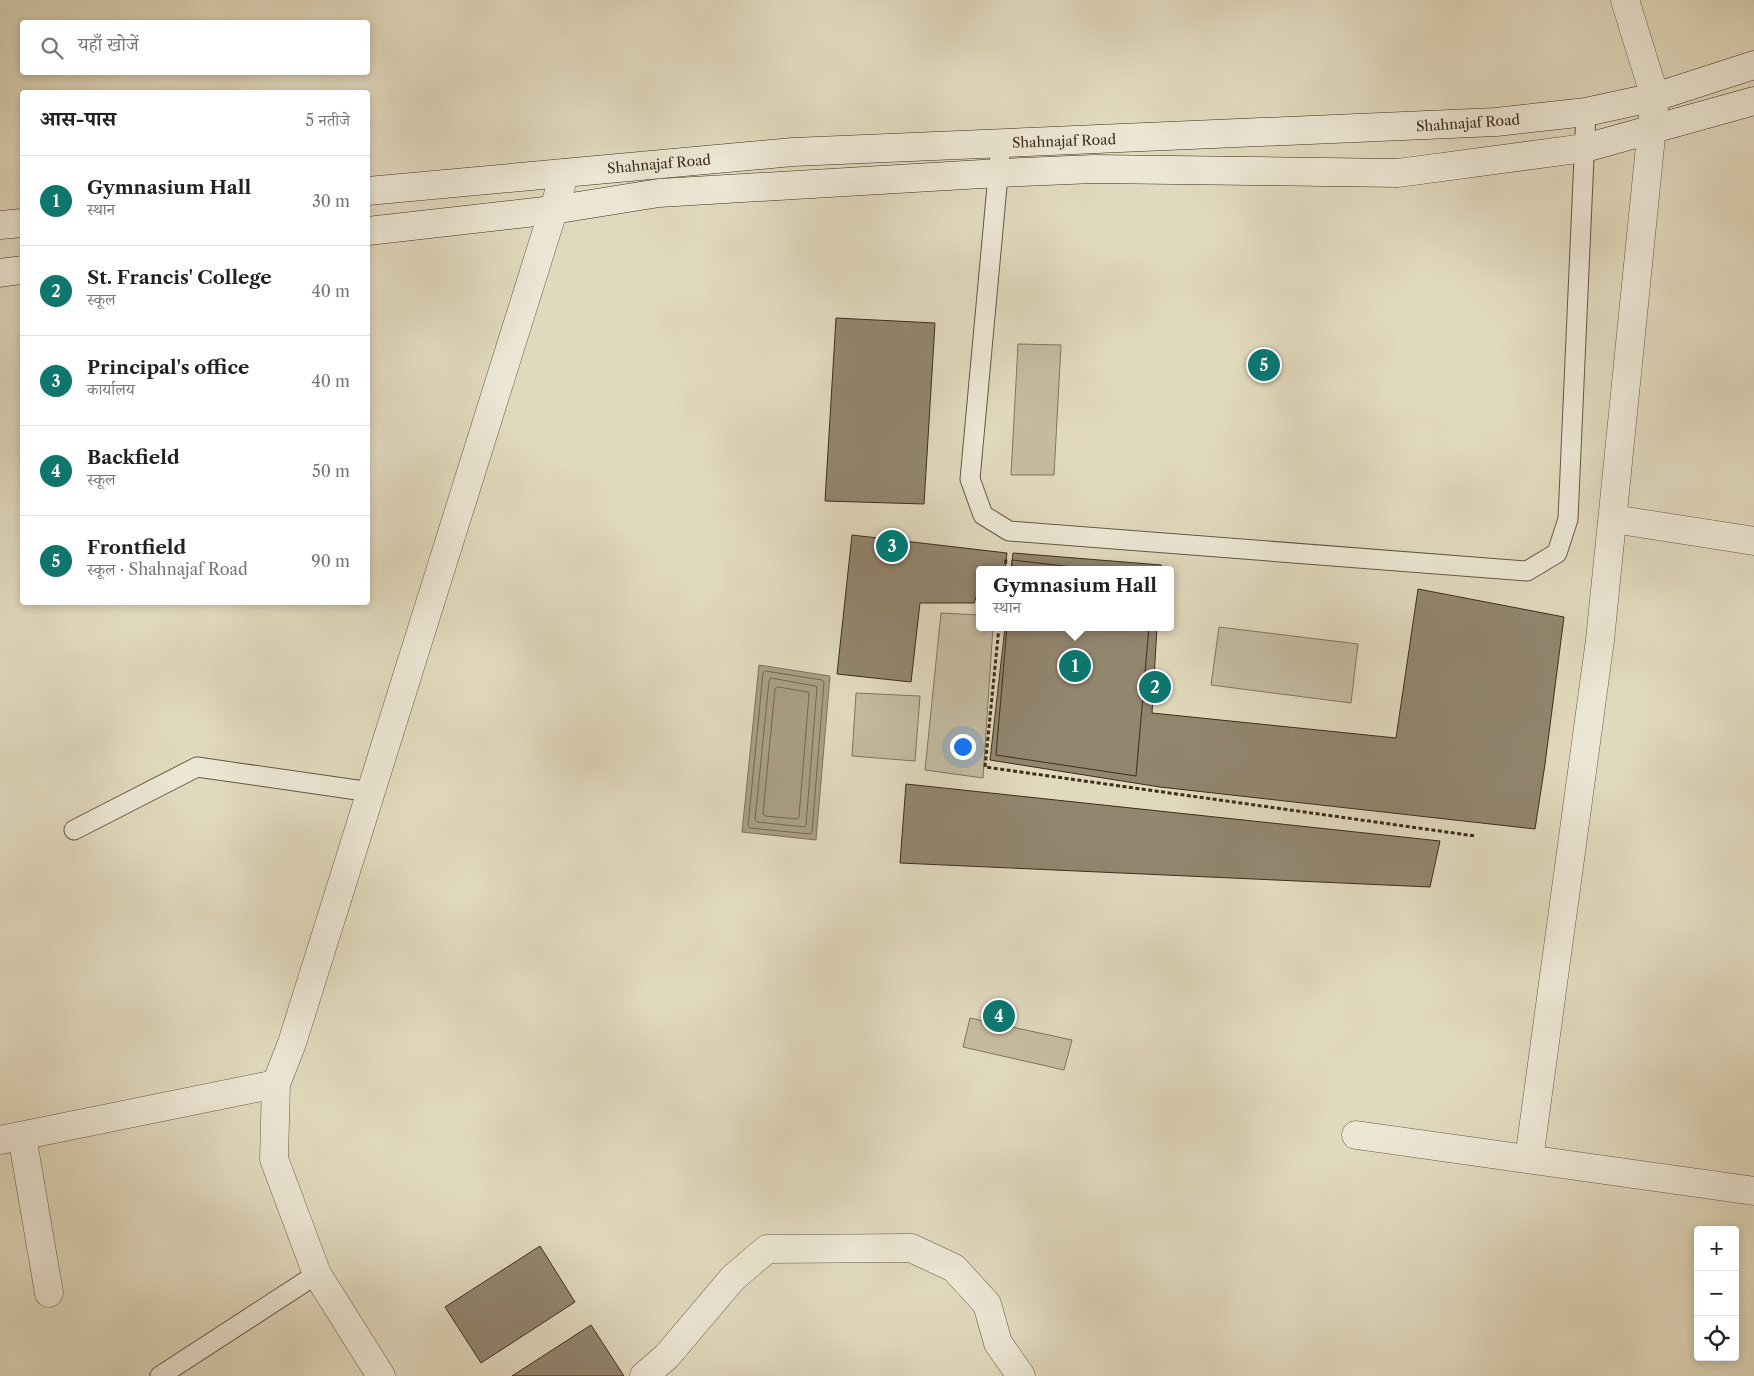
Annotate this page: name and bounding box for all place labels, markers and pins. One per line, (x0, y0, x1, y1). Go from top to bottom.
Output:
pin: 5 (1248, 346, 1280, 384)
pin: 3 (876, 527, 908, 565)
pin: 1 (1059, 647, 1091, 685)
pin: 2 (1139, 668, 1171, 706)
pin: 4 (983, 997, 1015, 1035)

